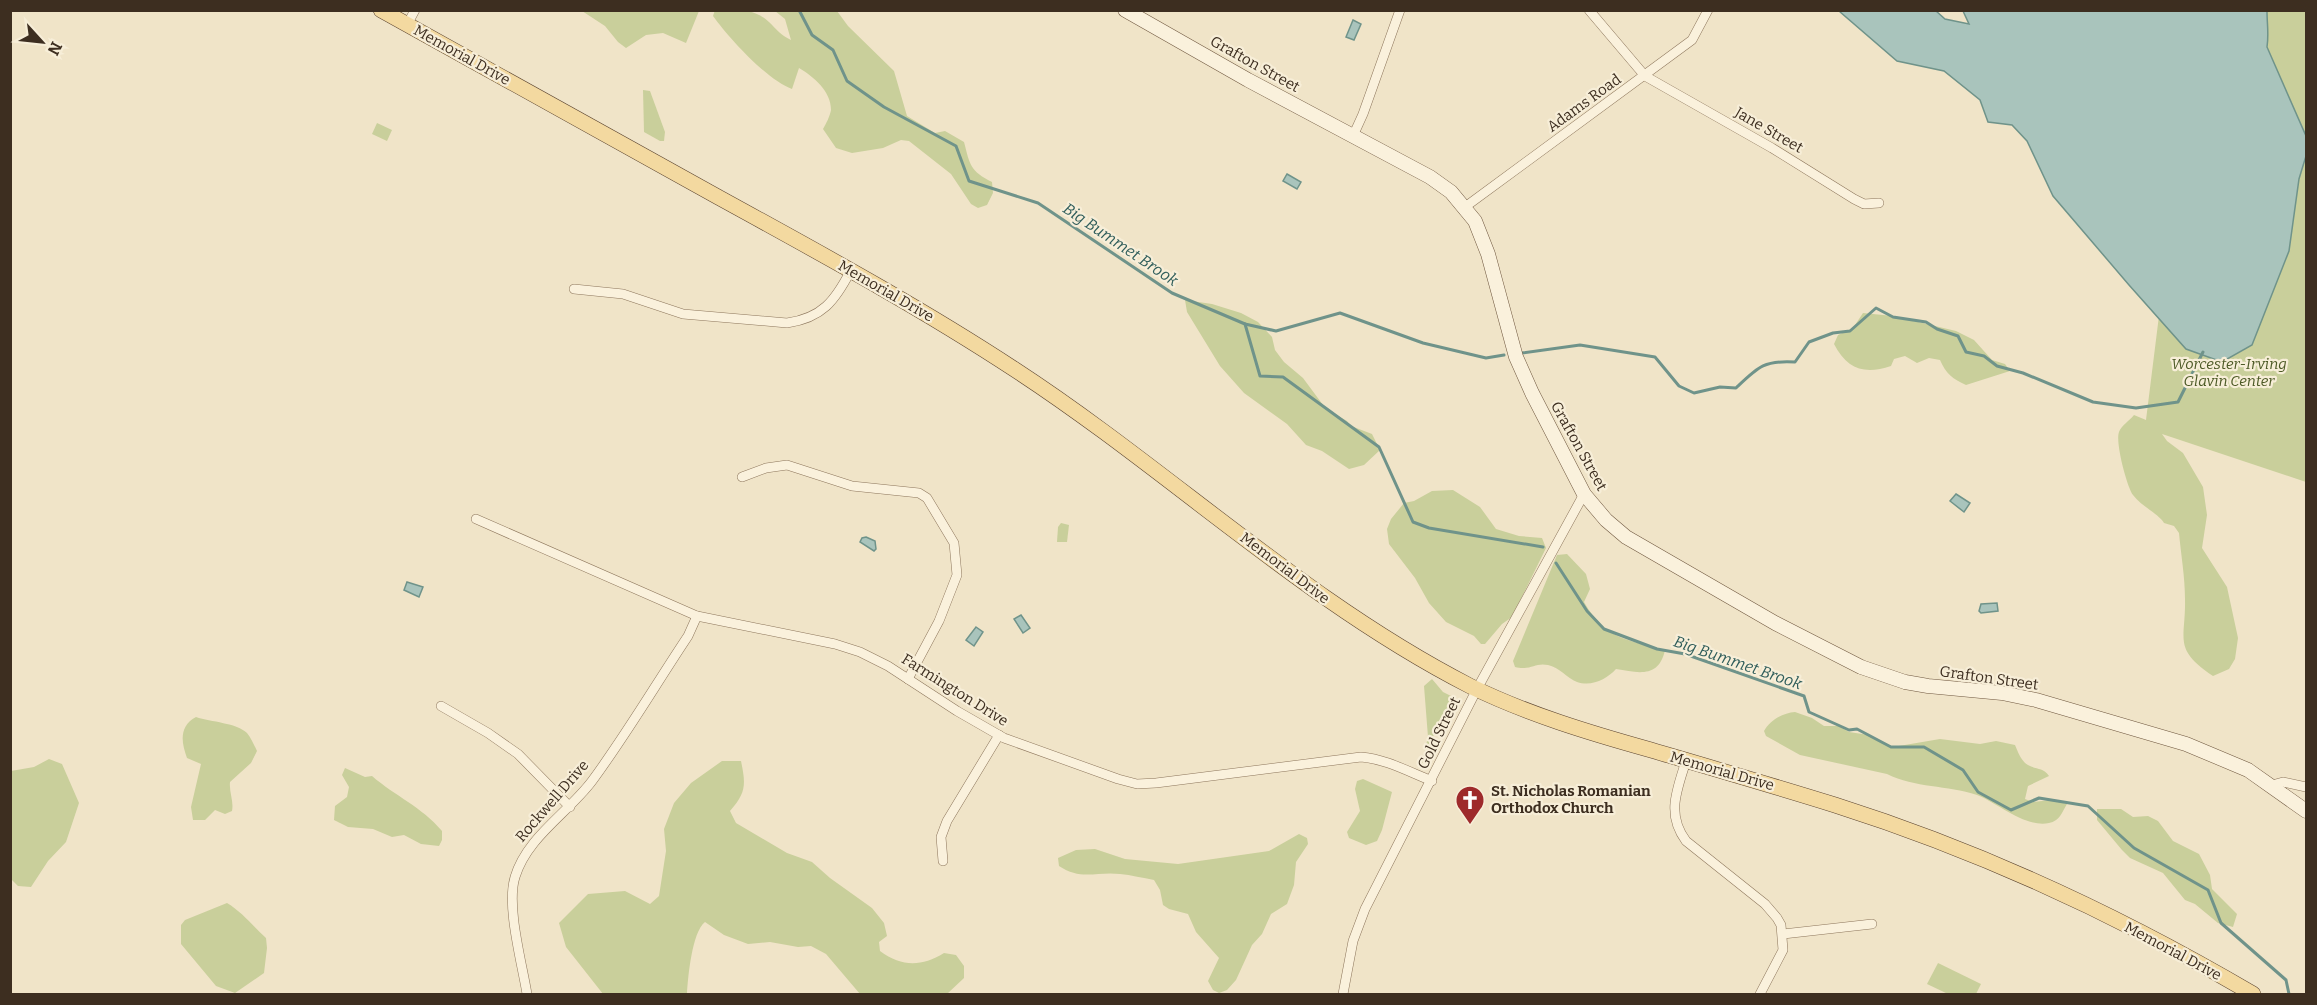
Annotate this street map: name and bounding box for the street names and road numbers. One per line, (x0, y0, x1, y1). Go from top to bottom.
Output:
street label: Memorial Drive (411, 21, 513, 89)
street label: Grafton Street (1207, 32, 1303, 96)
street label: Adams Road (1544, 70, 1625, 136)
street label: Jane Street (1731, 103, 1807, 157)
street label: Memorial Drive (835, 256, 937, 326)
street label: Grafton Street (1547, 398, 1611, 494)
street label: Memorial Drive (1237, 528, 1333, 608)
street label: Farmington Drive (898, 650, 1012, 730)
street label: Grafton Street (1938, 662, 2040, 694)
street label: Gold Street (1414, 693, 1464, 772)
street label: Memorial Drive (1668, 748, 1776, 794)
street label: Rockwell Drive (512, 756, 592, 846)
street label: Memorial Drive (2121, 918, 2225, 984)

